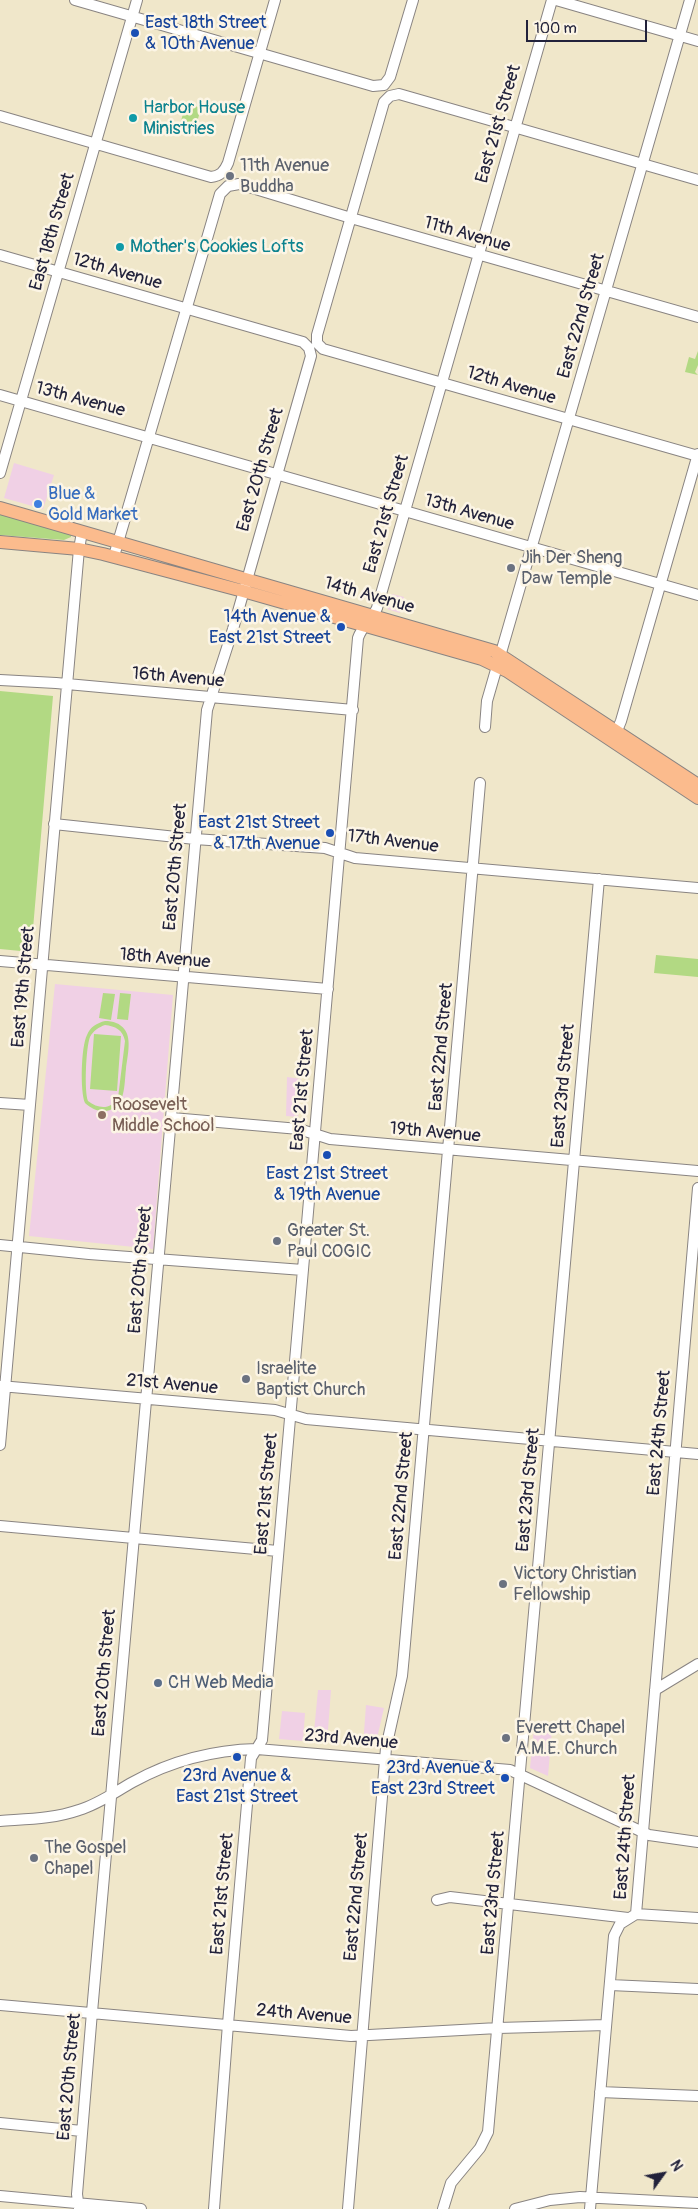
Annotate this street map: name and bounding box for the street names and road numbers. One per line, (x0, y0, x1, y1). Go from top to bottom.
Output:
street label: East 21st Street (472, 62, 526, 186)
street label: East 18th Street (26, 171, 80, 293)
street label: 11th Avenue (421, 212, 513, 258)
street label: 12th Avenue (70, 249, 164, 295)
street label: East 22nd Street (554, 251, 610, 381)
street label: 12th Avenue (464, 362, 558, 410)
street label: 13th Avenue (33, 378, 127, 422)
street label: East 20th Street (233, 406, 289, 534)
street label: East 21st Street (360, 452, 414, 576)
street label: 13th Avenue (422, 490, 516, 536)
street label: 14th Avenue (322, 573, 416, 619)
street label: 16th Avenue (131, 663, 225, 693)
street label: East 20th Street (160, 802, 192, 932)
street label: 17th Avenue (346, 826, 440, 858)
street label: East 19th Street (8, 925, 40, 1049)
street label: 18th Avenue (119, 944, 211, 974)
street label: East 22nd Street (426, 982, 458, 1112)
street label: East 23rd Street (548, 1023, 580, 1149)
street label: East 21st Street (287, 1028, 319, 1152)
street label: 19th Avenue (389, 1118, 481, 1148)
street label: East 20th Street (125, 1205, 157, 1335)
street label: East 24th Street (644, 1369, 676, 1497)
street label: 21st Avenue (125, 1370, 219, 1400)
street label: East 23rd Street (513, 1427, 545, 1553)
street label: East 22nd Street (386, 1431, 418, 1561)
street label: East 21st Street (251, 1432, 283, 1556)
street label: East 20th Street (89, 1608, 121, 1738)
street label: 23rd Avenue (303, 1725, 399, 1755)
street label: East 24th Street (611, 1773, 641, 1901)
street label: East 23rd Street (478, 1830, 510, 1956)
street label: East 21st Street (207, 1832, 239, 1956)
street label: East 22nd Street (341, 1832, 373, 1962)
street label: 24th Avenue (256, 2000, 352, 2030)
street label: East 20th Street (54, 2012, 86, 2142)

